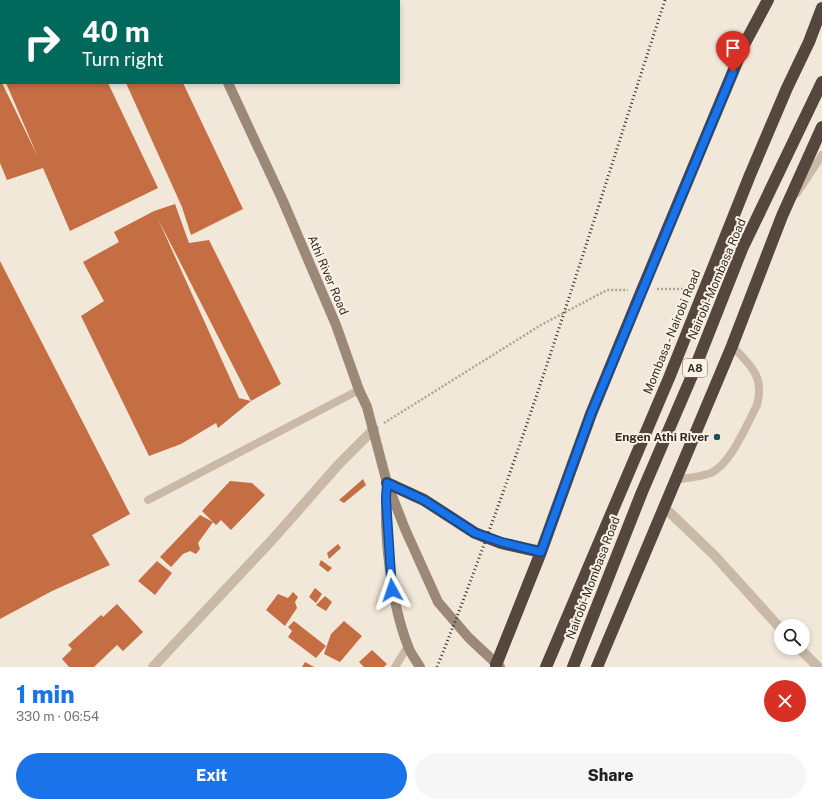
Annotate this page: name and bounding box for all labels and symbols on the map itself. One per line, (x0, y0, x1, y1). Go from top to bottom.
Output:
pin (716, 31, 750, 72)
street label: Nairobi-Mombasa Road (685, 216, 749, 342)
street label: Athi River Road (305, 233, 351, 317)
street label: Mombasa - Nairobi Road (641, 268, 703, 396)
road number: A8 (683, 359, 707, 377)
place label: Engen Athi River (615, 430, 709, 444)
marker: Engen Athi River (712, 432, 722, 442)
street label: Nairobi-Mombasa Road (563, 515, 623, 641)
position arrow (371, 569, 413, 611)

